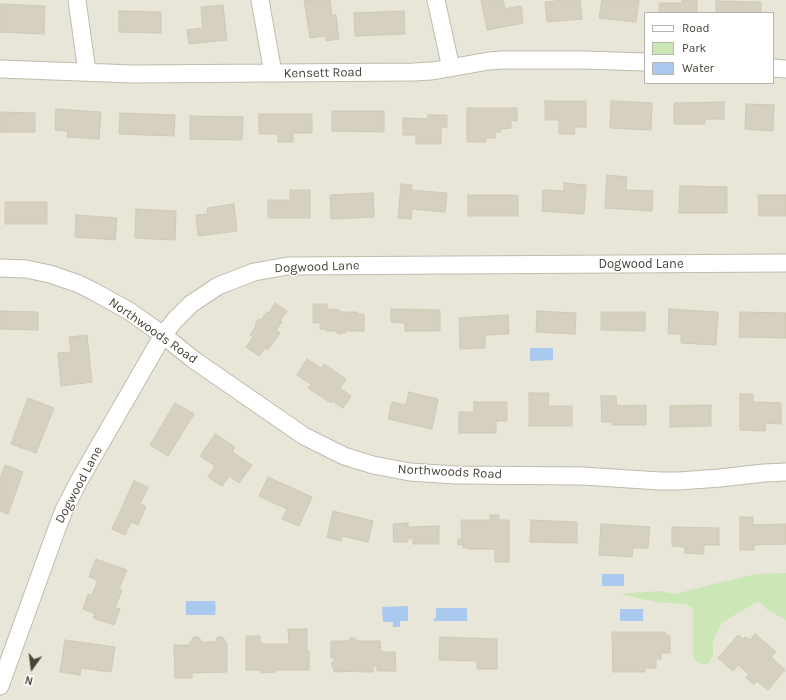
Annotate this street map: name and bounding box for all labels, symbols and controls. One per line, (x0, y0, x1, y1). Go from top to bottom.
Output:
legend (644, 12, 774, 84)
text: Road (682, 21, 710, 35)
text: Park (682, 41, 706, 55)
text: Water (682, 61, 714, 75)
street label: Kensett Road (284, 65, 362, 81)
street label: Dogwood Lane (598, 256, 684, 272)
street label: Dogwood Lane (274, 258, 360, 276)
street label: Northwoods Road (106, 295, 200, 367)
street label: Dogwood Lane (52, 444, 106, 526)
street label: Northwoods Road (397, 461, 503, 483)
north arrow (12, 648, 52, 688)
text: N (24, 673, 34, 687)

